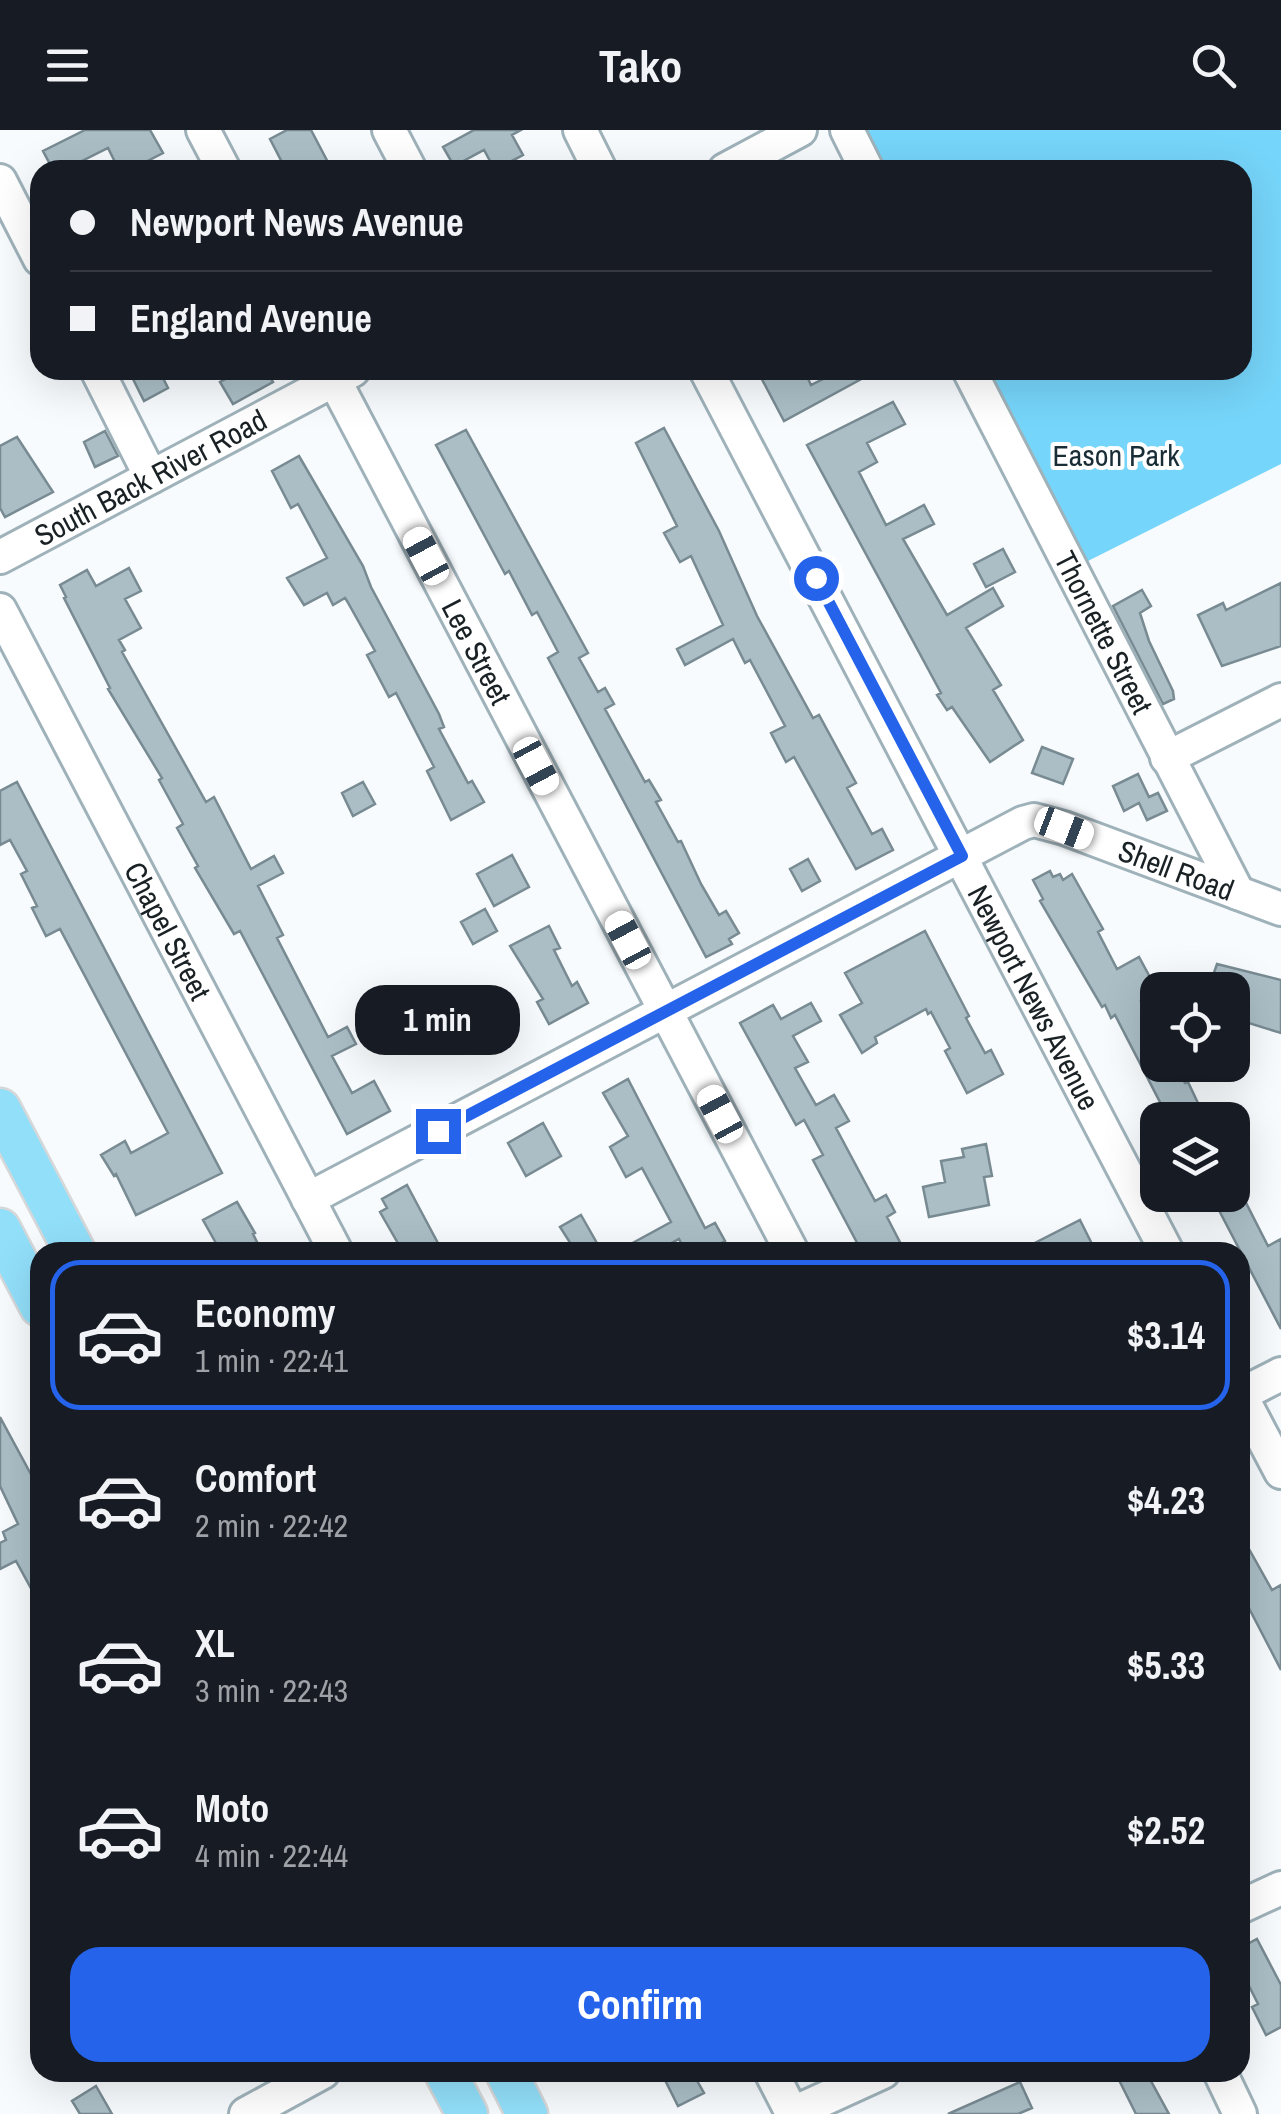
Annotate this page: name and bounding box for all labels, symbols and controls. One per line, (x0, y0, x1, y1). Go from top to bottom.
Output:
text: Tako (599, 35, 682, 96)
icon: menu (40, 38, 95, 93)
icon: search (1186, 38, 1241, 93)
text: Newport News Avenue (130, 197, 464, 248)
text: England Avenue (130, 293, 372, 344)
street label: South Back River Road (27, 400, 273, 555)
park label: Eason Park (1052, 435, 1180, 475)
car (399, 522, 453, 590)
street label: Thornette Street (1045, 544, 1162, 721)
route start (794, 556, 839, 601)
street label: Lee Street (433, 592, 521, 711)
car (509, 732, 563, 800)
car (1031, 803, 1097, 853)
street label: Shell Road (1113, 830, 1240, 910)
street label: Chapel Street (115, 855, 221, 1007)
street label: Newport News Avenue (959, 878, 1109, 1117)
car (601, 906, 655, 974)
map controls (1140, 972, 1250, 1212)
button: locate (1140, 972, 1250, 1082)
callout: 1 min (356, 986, 520, 1056)
text: 1 min (403, 998, 472, 1041)
car (693, 1080, 747, 1148)
button: layers (1140, 1102, 1250, 1212)
route end (416, 1109, 461, 1154)
text: Economy (195, 1288, 335, 1339)
icon: car (75, 1290, 165, 1380)
text: $3.14 (1127, 1310, 1205, 1361)
text: 1 min · 22:41 (195, 1339, 348, 1382)
text: Comfort (195, 1453, 316, 1504)
icon: car (75, 1455, 165, 1545)
text: $4.23 (1127, 1475, 1205, 1526)
text: 2 min · 22:42 (195, 1504, 348, 1547)
text: XL (195, 1618, 235, 1669)
icon: car (75, 1620, 165, 1710)
text: $5.33 (1127, 1640, 1205, 1691)
text: 3 min · 22:43 (195, 1669, 348, 1712)
text: Moto (195, 1783, 269, 1834)
icon: car (75, 1785, 165, 1875)
text: $2.52 (1127, 1805, 1205, 1856)
text: 4 min · 22:44 (195, 1834, 348, 1877)
button: Confirm (70, 1947, 1210, 2062)

